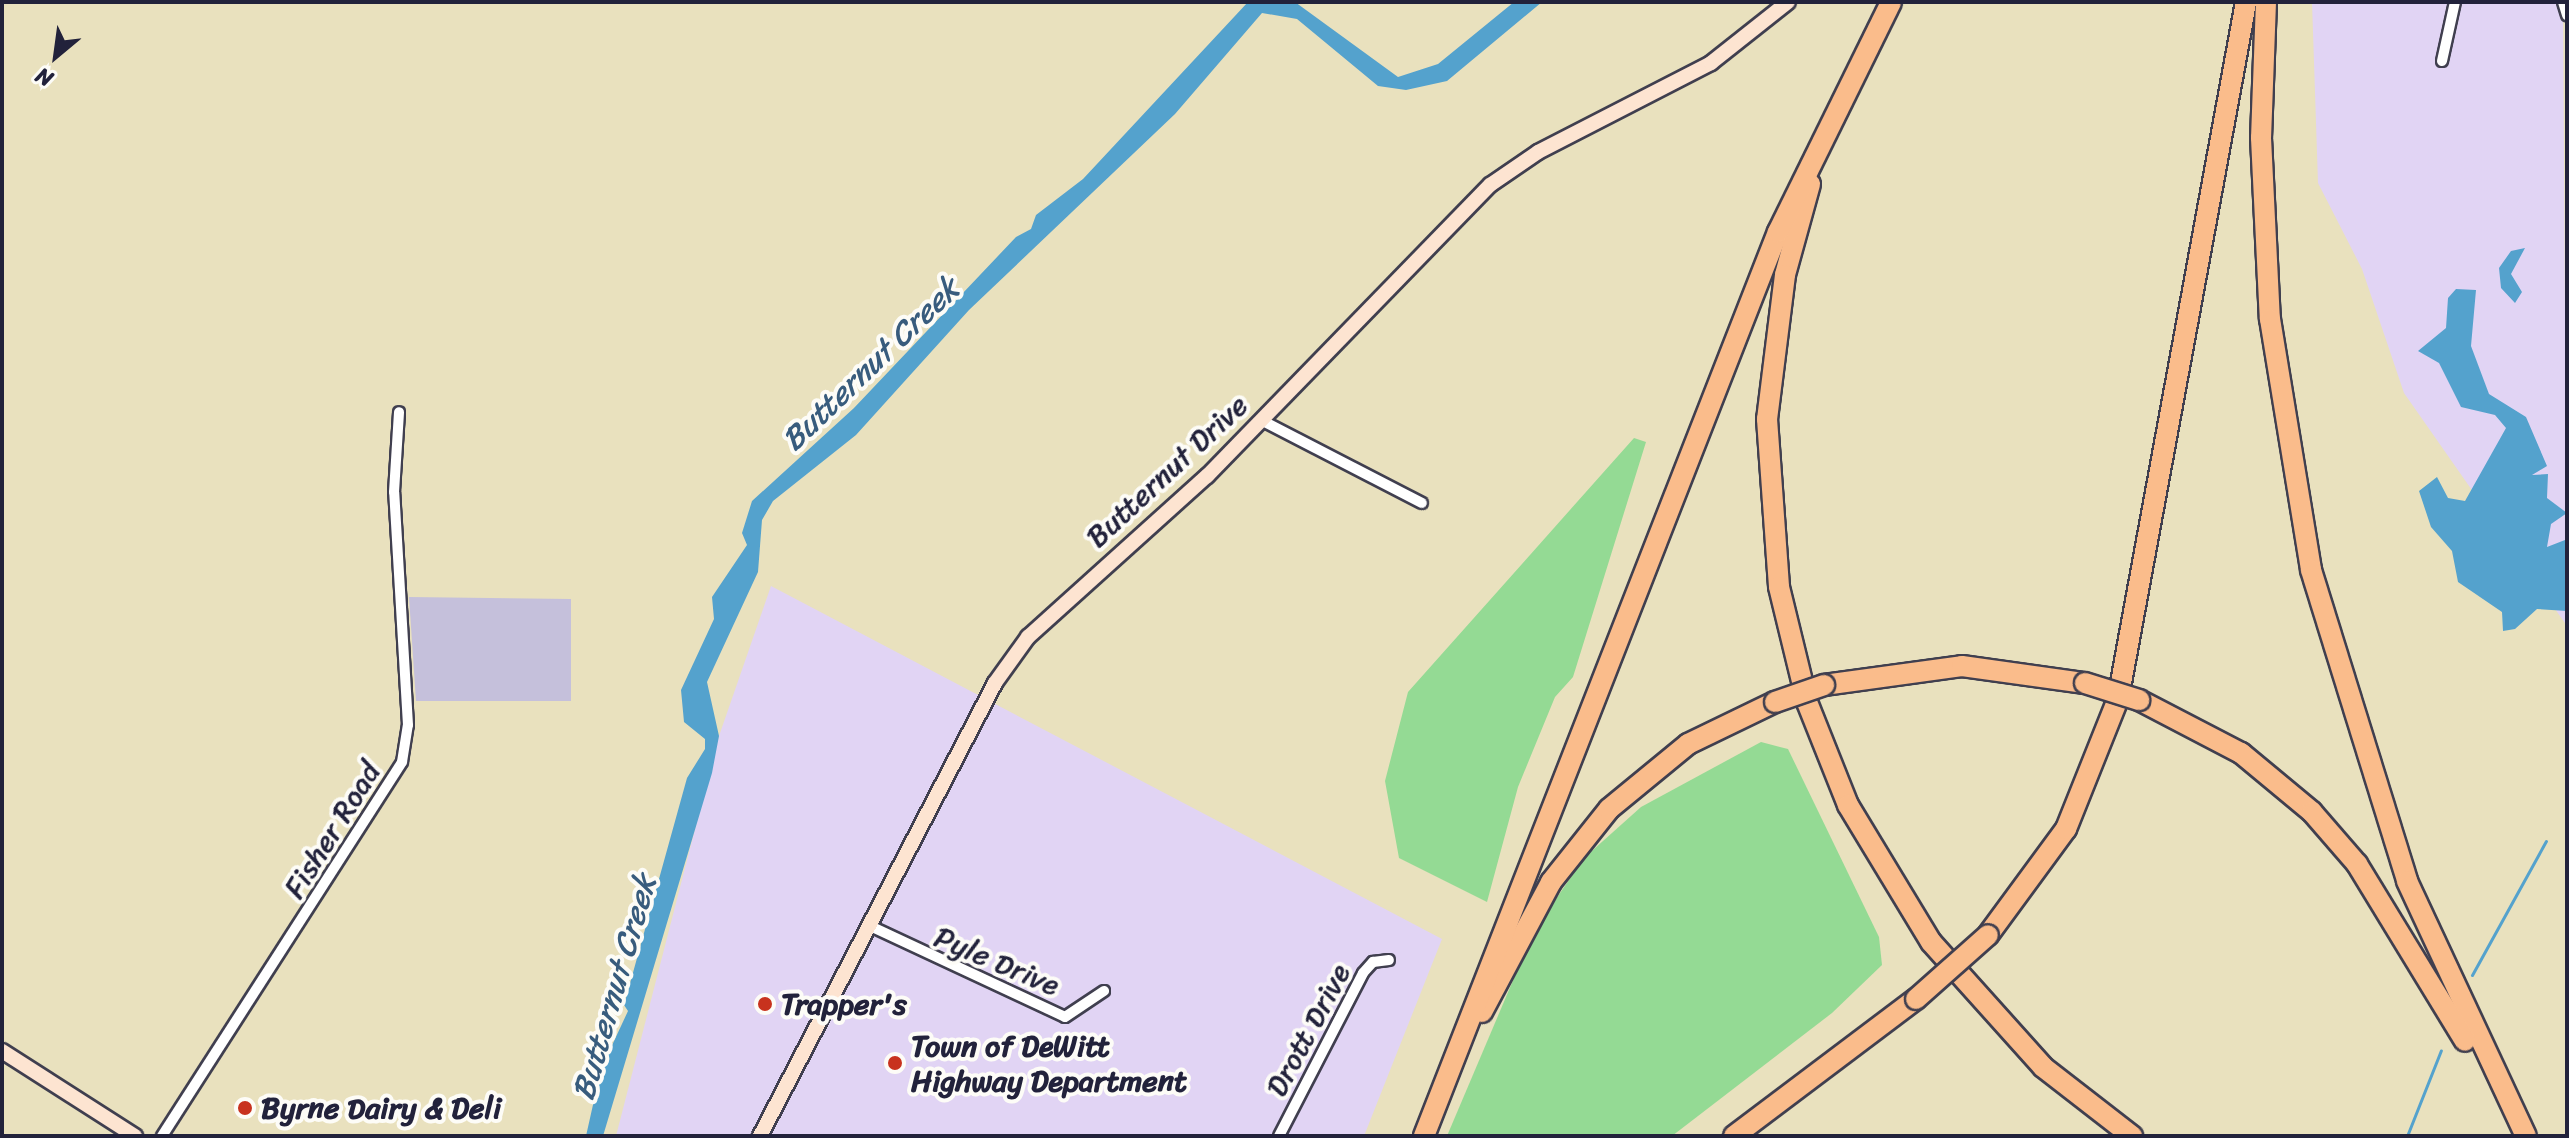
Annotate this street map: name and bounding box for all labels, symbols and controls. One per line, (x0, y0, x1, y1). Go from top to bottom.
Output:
north arrow (16, 16, 96, 96)
text: N (28, 57, 60, 98)
water label: Butternut Creek (774, 271, 968, 459)
street label: Butternut Drive (1079, 387, 1255, 555)
street label: Fisher Road (276, 755, 388, 905)
water label: Butternut Creek (565, 871, 665, 1105)
street label: Pyle Drive (929, 918, 1065, 1004)
street label: Drott Drive (1258, 957, 1358, 1103)
place label: Trapper's (781, 986, 907, 1022)
marker: Trapper's (756, 995, 774, 1013)
place label: Town of DeWitt Highway Department (911, 1028, 1185, 1098)
marker: Town of DeWitt Highway Department (886, 1054, 904, 1072)
place label: Byrne Dairy & Deli (261, 1090, 501, 1126)
marker: Byrne Dairy & Deli (236, 1099, 254, 1117)

